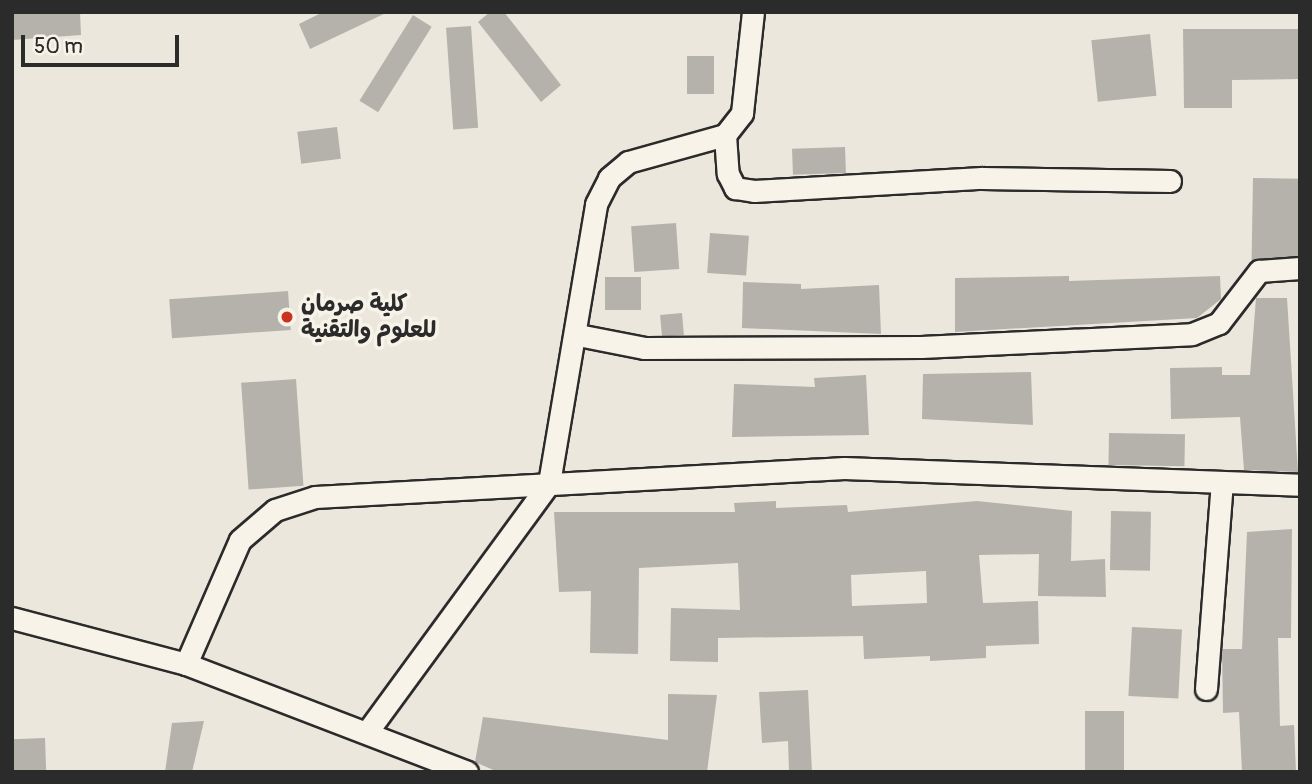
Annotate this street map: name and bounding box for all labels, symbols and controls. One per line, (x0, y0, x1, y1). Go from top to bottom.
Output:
scale bar (24, 21, 182, 65)
text: 50 m (34, 33, 83, 60)
place label: كلية صرمان للعلوم والتقنية (301, 290, 436, 344)
marker: كلية صرمان للعلوم والتقنية (279, 309, 295, 325)

